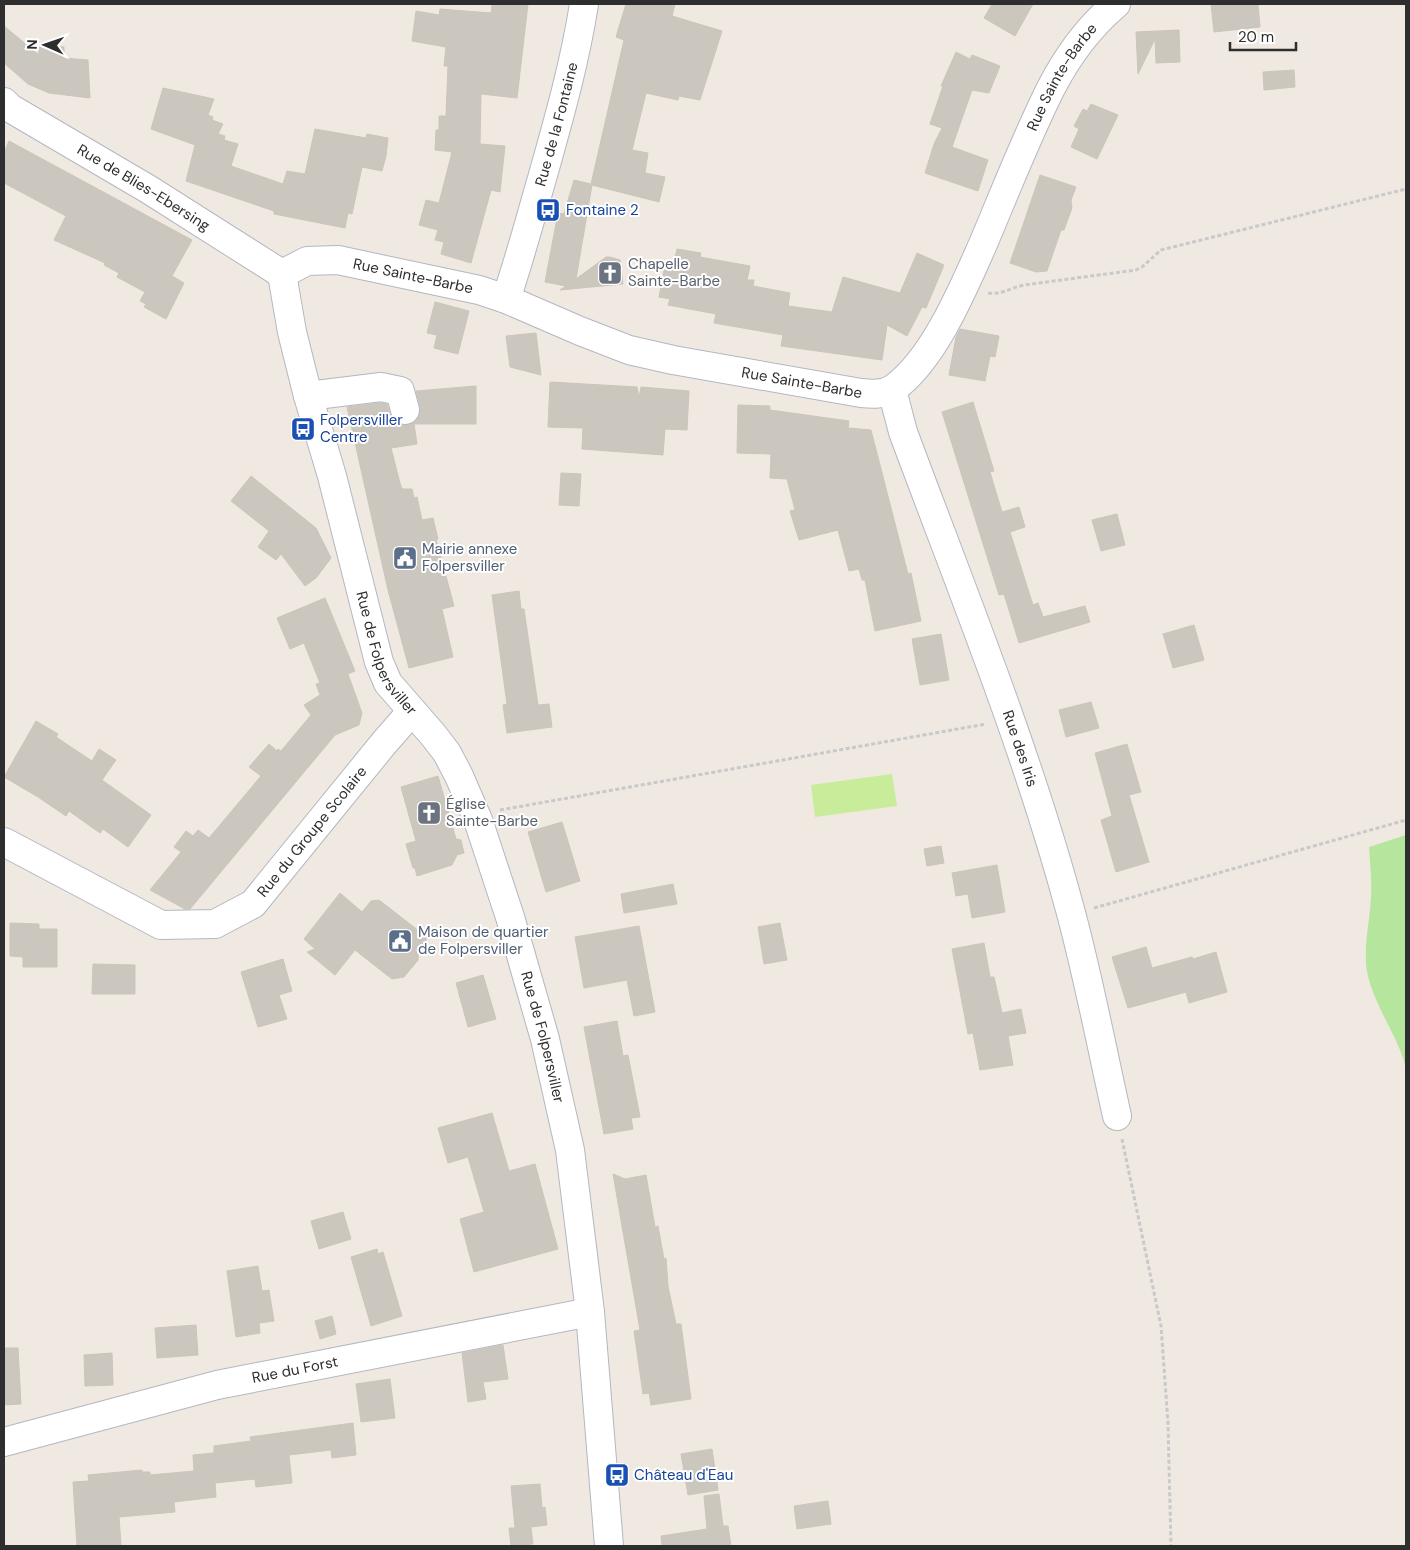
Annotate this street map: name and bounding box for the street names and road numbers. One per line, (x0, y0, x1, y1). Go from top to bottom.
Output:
street label: Rue Sainte-Barbe (1022, 19, 1101, 134)
street label: Rue de la Fontaine (530, 60, 582, 189)
street label: Rue de Blies-Ebersing (73, 140, 214, 236)
street label: Rue Sainte-Barbe (351, 253, 475, 298)
street label: Rue Sainte-Barbe (740, 362, 864, 403)
street label: Rue de Folpersviller (352, 589, 422, 720)
street label: Rue des Iris (998, 708, 1042, 789)
street label: Rue du Groupe Scolaire (253, 762, 371, 901)
street label: Rue de Folpersviller (516, 969, 569, 1105)
street label: Rue du Forst (250, 1352, 340, 1388)

